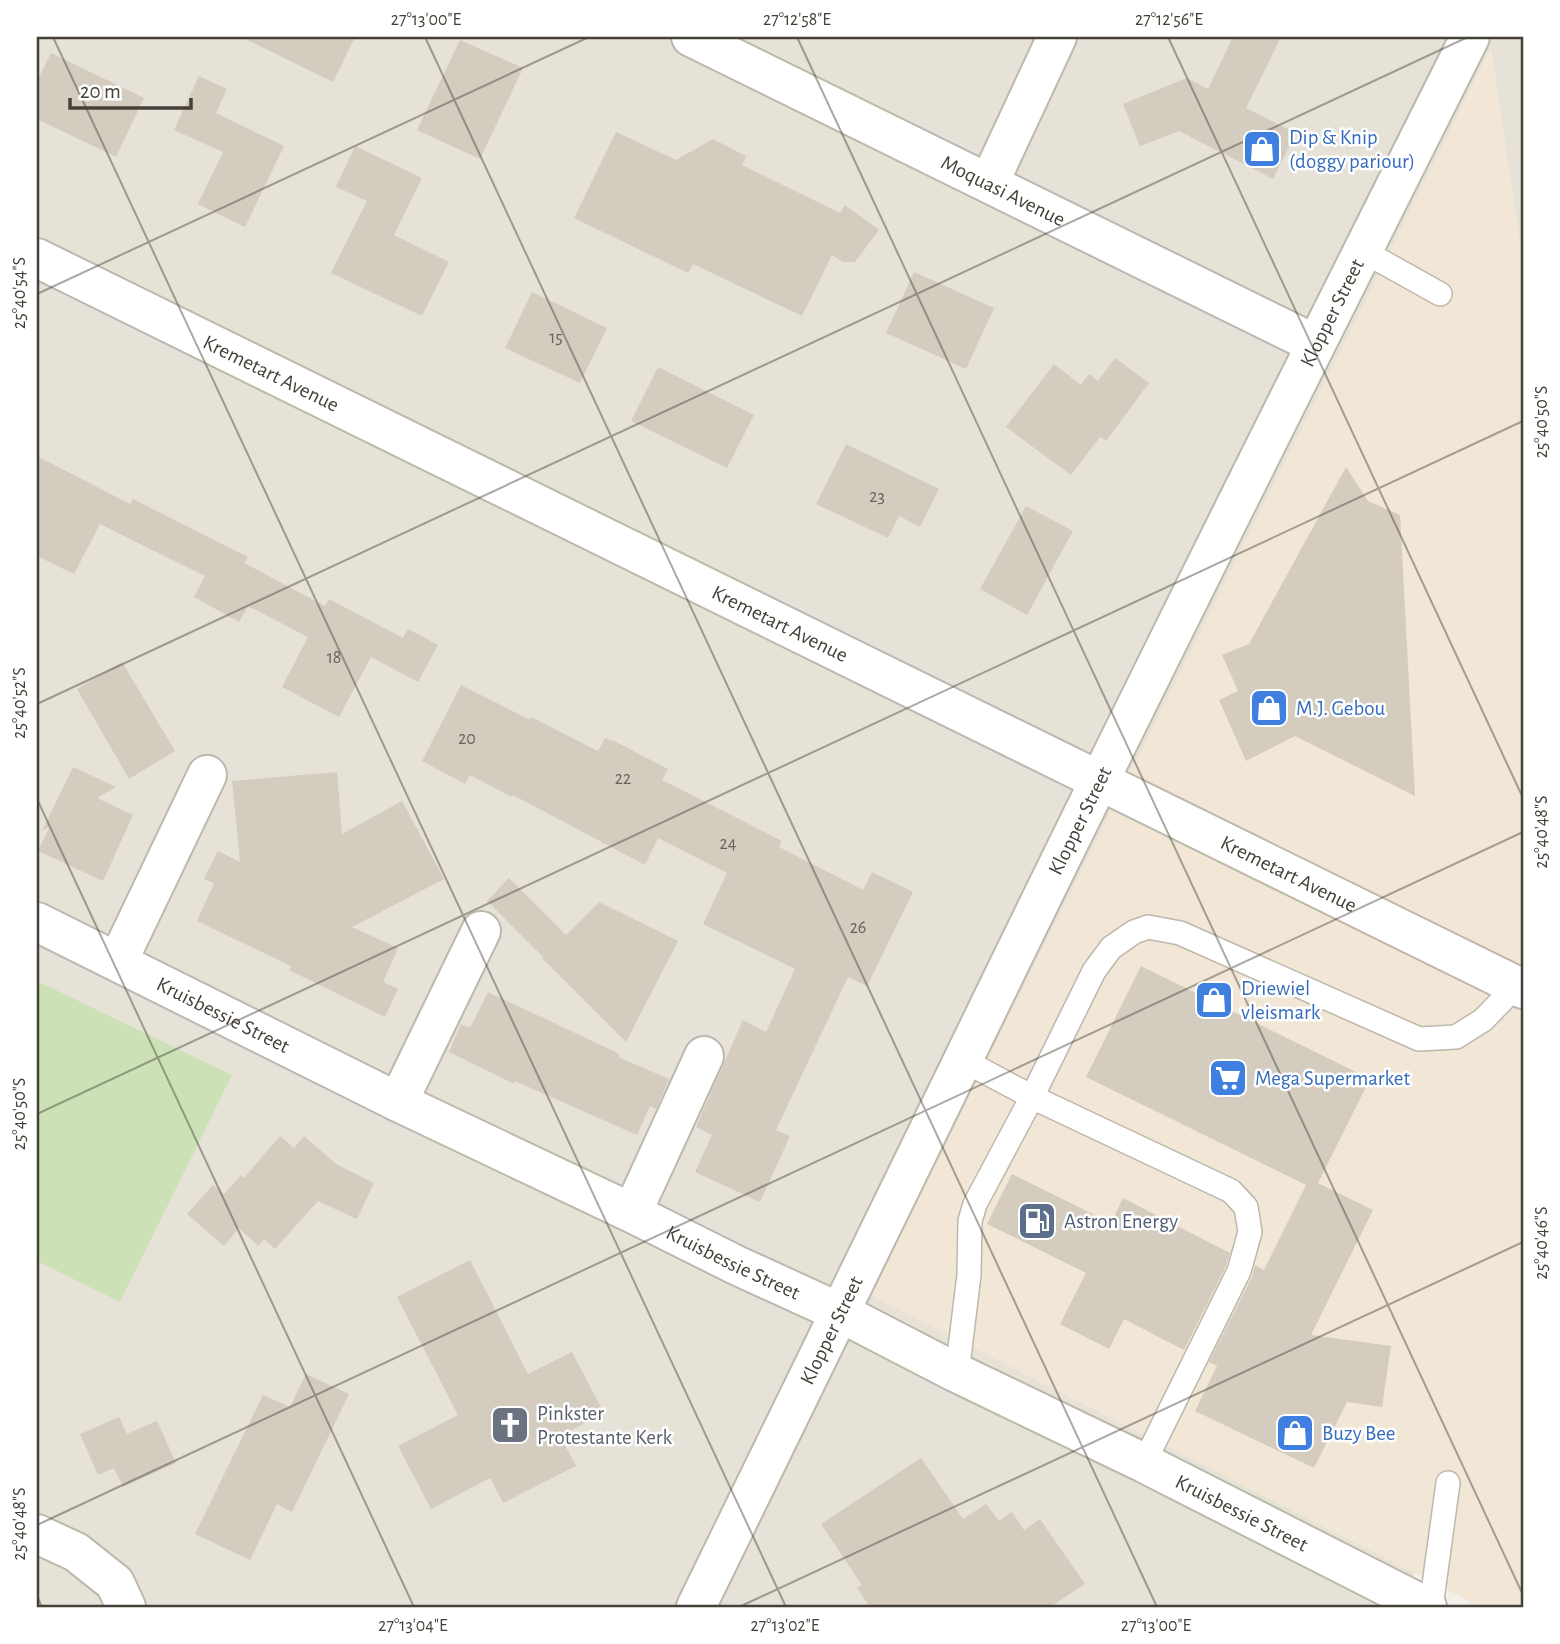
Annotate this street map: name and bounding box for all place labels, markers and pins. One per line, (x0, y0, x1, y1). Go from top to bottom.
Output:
place label: Dip & Knip (doggy pariour) (1289, 127, 1415, 172)
shop icon: Dip & Knip (doggy pariour) (1241, 128, 1283, 170)
shop icon: M.J. Gebou (1248, 687, 1290, 729)
place label: M.J. Gebou (1296, 698, 1385, 719)
place label: Driewiel vleismark (1241, 978, 1321, 1023)
shop icon: Driewiel vleismark (1193, 979, 1235, 1021)
supermarket icon: Mega Supermarket (1207, 1057, 1249, 1099)
place label: Mega Supermarket (1255, 1068, 1411, 1089)
fuel station icon: Astron Energy (1016, 1200, 1058, 1242)
place label: Astron Energy (1064, 1211, 1178, 1232)
place label: Pinkster Protestante Kerk (537, 1403, 673, 1448)
church icon: Pinkster Protestante Kerk (489, 1404, 531, 1446)
shop icon: Buzy Bee (1274, 1412, 1316, 1454)
place label: Buzy Bee (1322, 1423, 1396, 1444)

